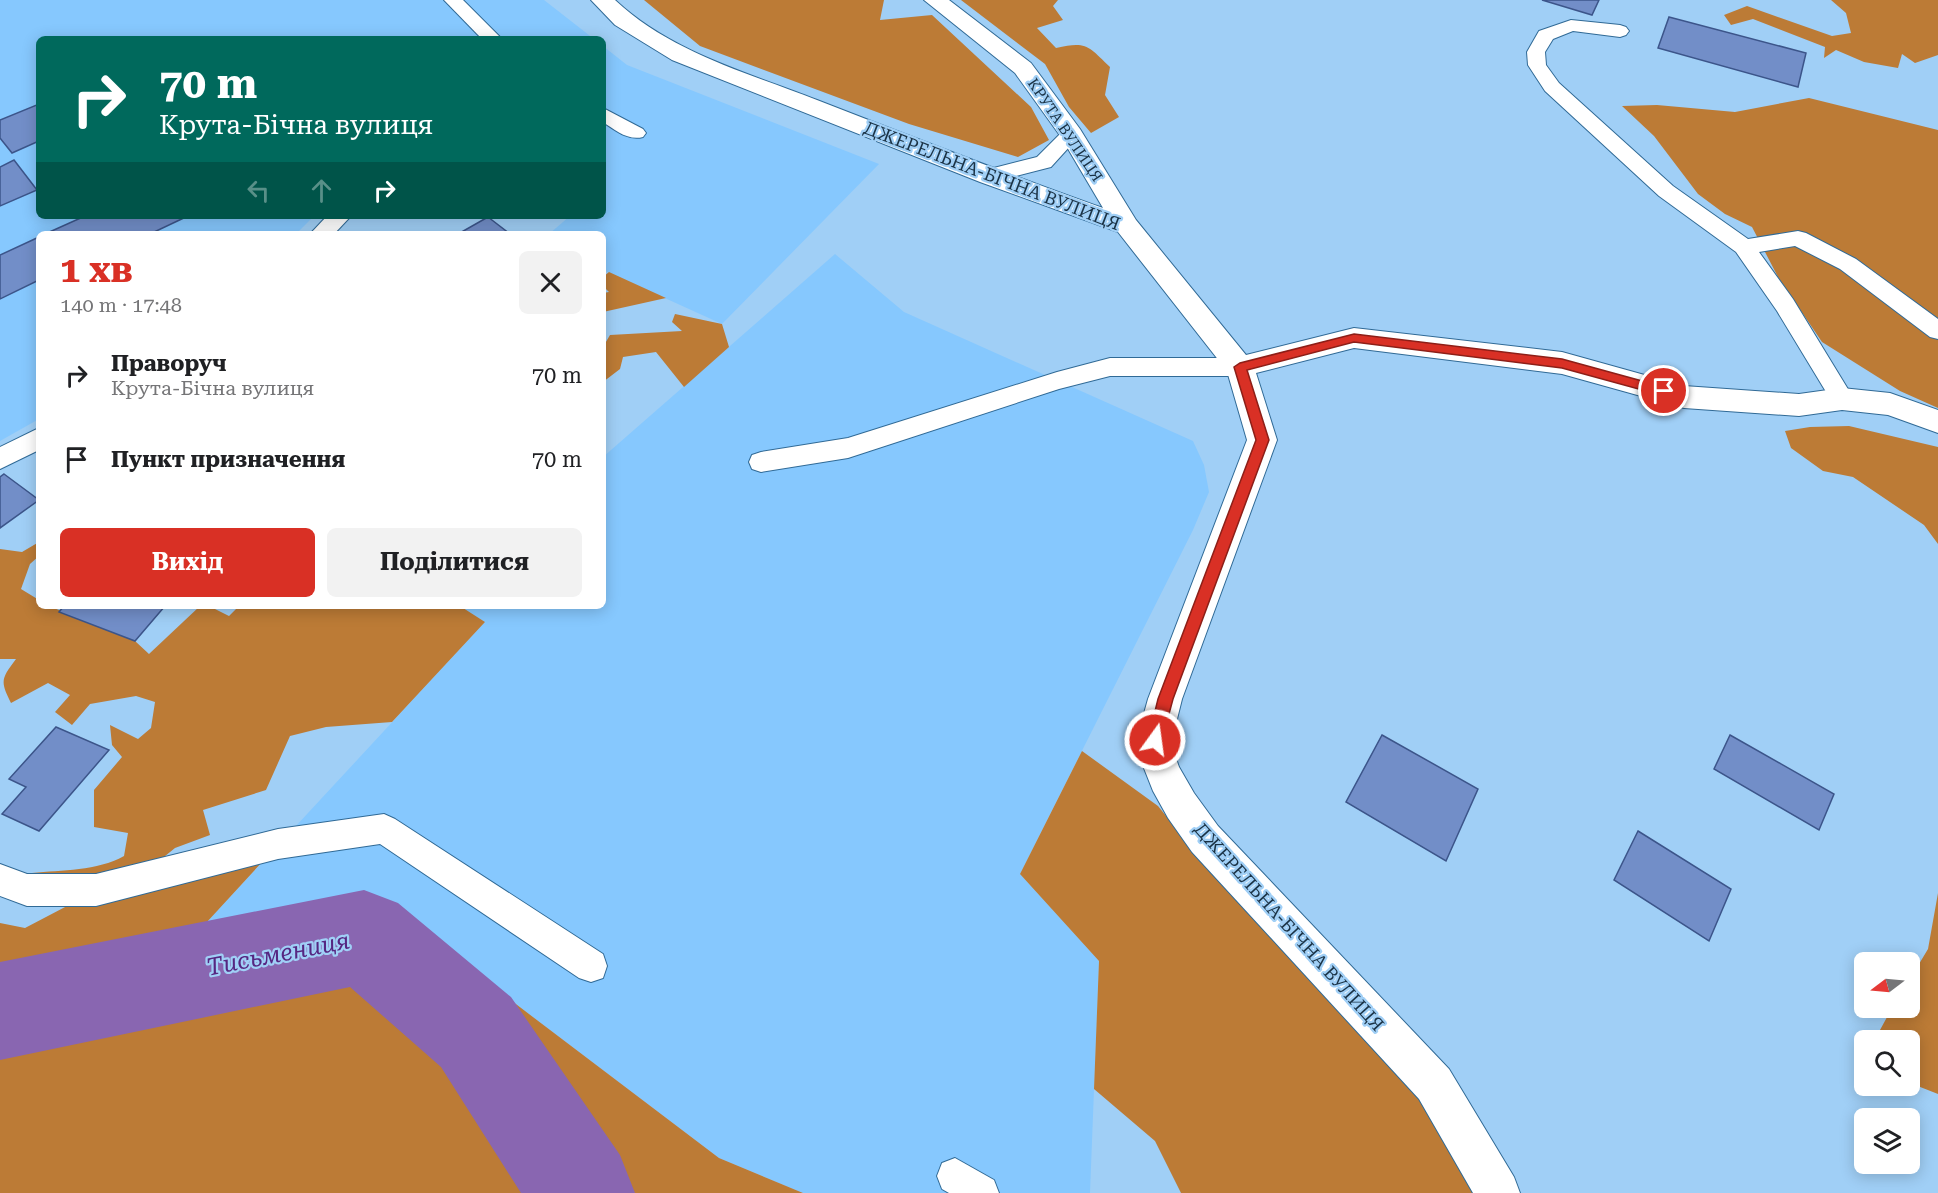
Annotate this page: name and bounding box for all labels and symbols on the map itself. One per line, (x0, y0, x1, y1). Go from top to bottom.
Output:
street label: КРУТА ВУЛИЦЯ (1024, 75, 1106, 185)
street label: ДЖЕРЕЛЬНА-БІЧНА ВУЛИЦЯ (861, 117, 1123, 234)
pin (1638, 365, 1689, 416)
position arrow (1123, 708, 1187, 772)
street label: ДЖЕРЕЛЬНА-БІЧНА ВУЛИЦЯ (1190, 818, 1388, 1035)
water label: Тисьмениця (204, 926, 352, 982)
north arrow (1854, 952, 1920, 1018)

